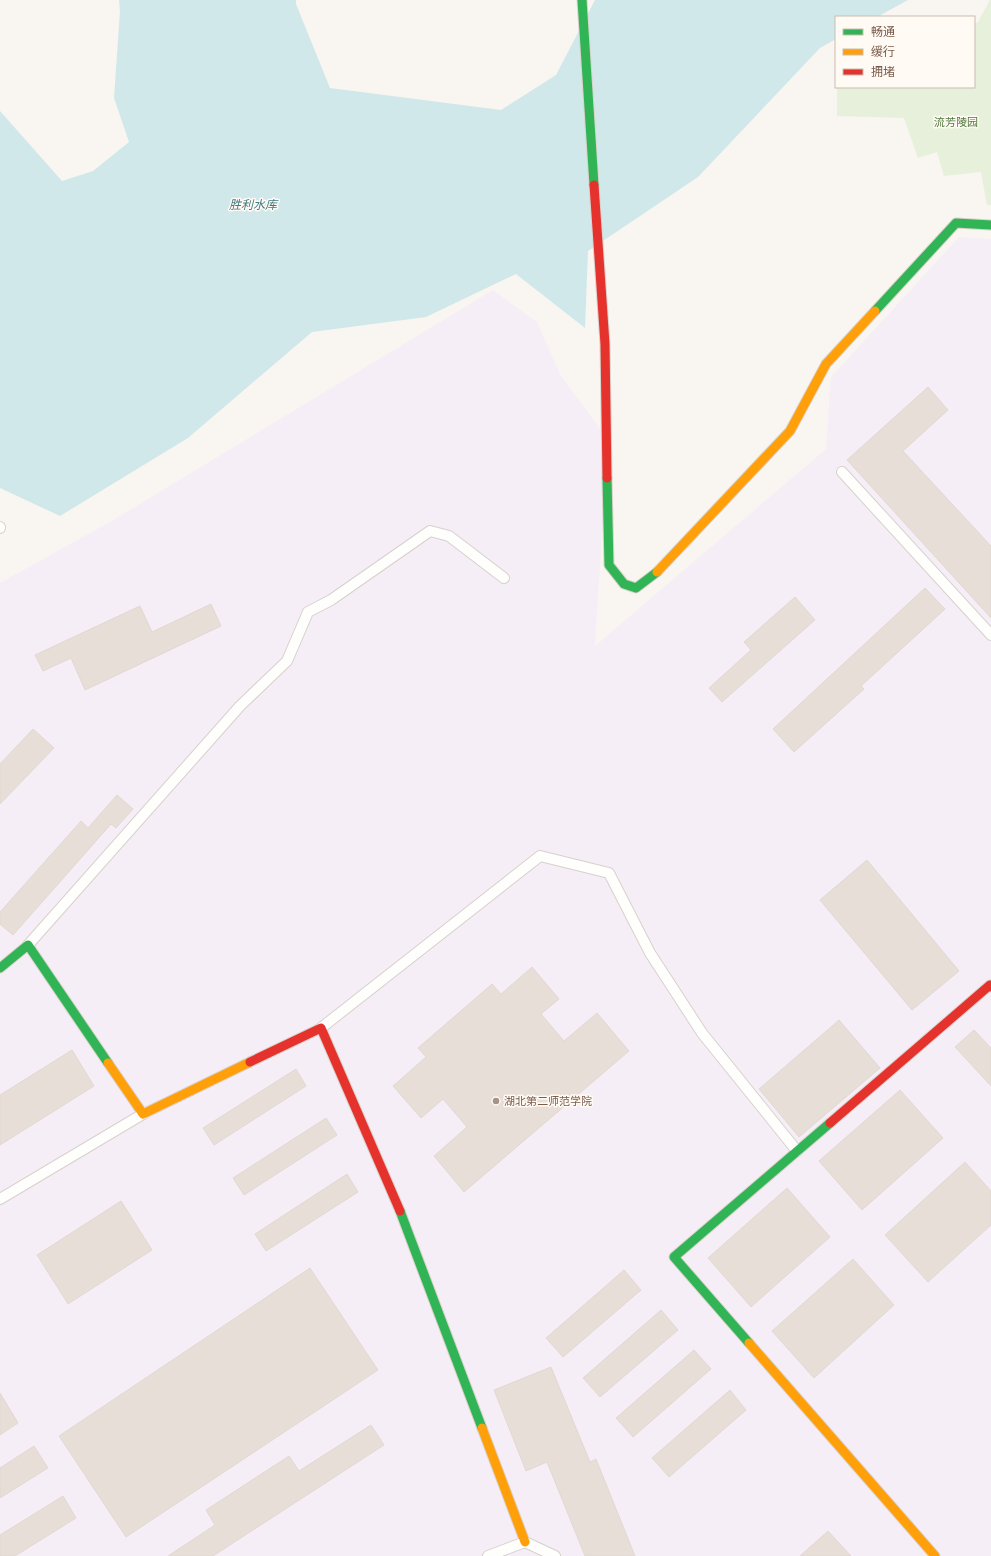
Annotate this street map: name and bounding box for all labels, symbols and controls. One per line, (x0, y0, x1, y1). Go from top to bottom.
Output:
legend (835, 16, 975, 88)
text: 畅通 (871, 24, 895, 39)
text: 缓行 (871, 44, 895, 59)
text: 拥堵 (871, 64, 895, 79)
park label: 流芳陵园 (934, 115, 978, 128)
water label: 胜利水库 (229, 197, 279, 212)
place label: 湖北第二师范学院 (504, 1094, 592, 1107)
marker: 湖北第二师范学院 (491, 1096, 501, 1106)

